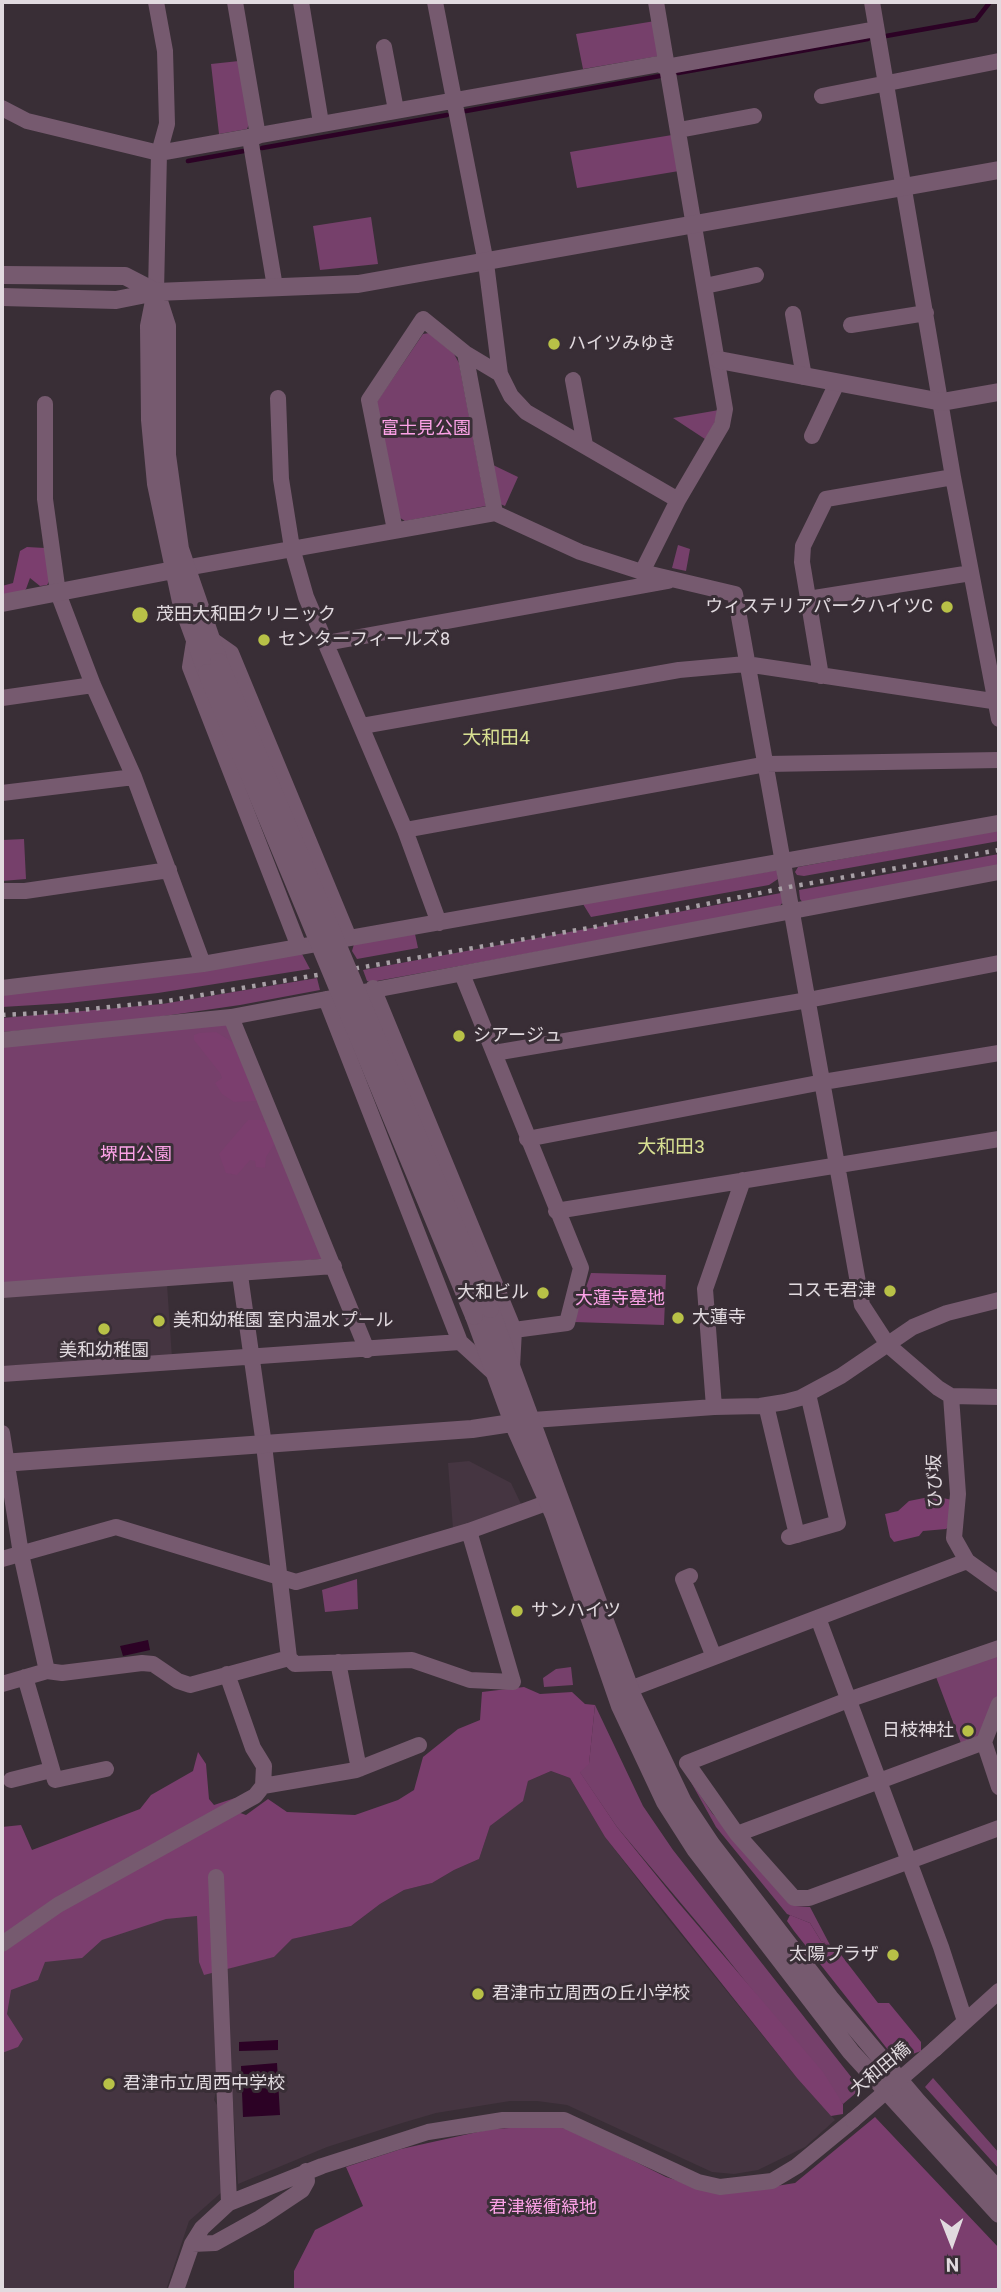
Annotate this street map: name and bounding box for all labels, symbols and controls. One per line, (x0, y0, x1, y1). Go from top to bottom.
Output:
place label: ハイツみゆき (568, 333, 676, 355)
marker: ハイツみゆき (546, 336, 562, 352)
park label: 富士見公園 (381, 418, 471, 440)
place label: ウィステリアパークハイツC (705, 596, 933, 618)
marker: ウィステリアパークハイツC (939, 599, 955, 615)
place label: 茂田大和田クリニック (156, 604, 336, 626)
marker: 茂田大和田クリニック (130, 605, 150, 625)
place label: センターフィールズ8 (278, 629, 450, 651)
marker: センターフィールズ8 (256, 632, 272, 648)
district label: 大和田4 (462, 728, 530, 750)
place label: シアージュ (473, 1025, 562, 1047)
marker: シアージュ (451, 1028, 467, 1044)
district label: 大和田3 (637, 1137, 705, 1159)
park label: 堺田公園 (100, 1144, 172, 1166)
place label: コスモ君津 (786, 1280, 876, 1302)
place label: 大和ビル (457, 1282, 529, 1304)
marker: コスモ君津 (882, 1283, 898, 1299)
marker: 大和ビル (535, 1285, 551, 1301)
park label: 大蓮寺墓地 (575, 1288, 665, 1310)
place label: 大蓮寺 (692, 1307, 746, 1329)
place label: 美和幼稚園 室内温水プール (173, 1310, 393, 1332)
marker: 大蓮寺 (670, 1310, 686, 1326)
marker: 美和幼稚園 室内温水プール (151, 1313, 167, 1329)
marker: 美和幼稚園 (96, 1321, 112, 1337)
place label: 美和幼稚園 (59, 1340, 149, 1362)
street label: ひび坂 (925, 1454, 947, 1508)
place label: サンハイツ (531, 1600, 621, 1622)
marker: サンハイツ (509, 1603, 525, 1619)
place label: 日枝神社 (882, 1720, 954, 1742)
marker: 日枝神社 (960, 1723, 976, 1739)
place label: 太陽プラザ (789, 1944, 879, 1966)
marker: 太陽プラザ (885, 1947, 901, 1963)
place label: 君津市立周西の丘小学校 (492, 1983, 690, 2005)
marker: 君津市立周西の丘小学校 (470, 1986, 486, 2002)
street label: 大和田橋 (846, 2039, 916, 2101)
place label: 君津市立周西中学校 (123, 2073, 285, 2095)
marker: 君津市立周西中学校 (101, 2076, 117, 2092)
park label: 君津緩衝緑地 (489, 2197, 597, 2219)
north arrow (917, 2208, 987, 2278)
text: N (945, 2253, 959, 2276)

